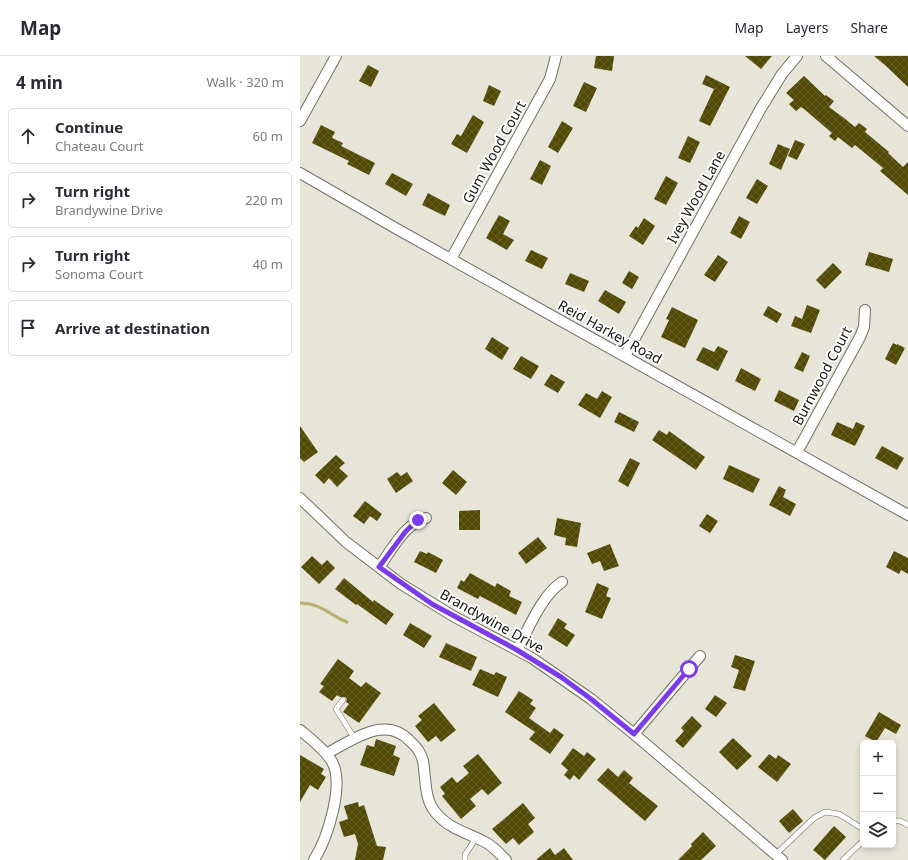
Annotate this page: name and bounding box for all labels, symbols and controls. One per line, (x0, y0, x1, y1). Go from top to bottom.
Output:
text: Map (20, 15, 61, 41)
text: Map (735, 18, 764, 37)
text: Layers (786, 18, 828, 37)
text: Share (850, 18, 888, 37)
text: 4 min (16, 71, 63, 94)
text: Walk · 320 m (206, 73, 284, 91)
street label: Gum Wood Court (458, 97, 530, 206)
text: Continue (55, 117, 123, 137)
icon: ahead (17, 125, 39, 147)
text: 60 m (253, 127, 283, 145)
text: Chateau Court (55, 137, 143, 155)
street label: Ivey Wood Lane (662, 147, 729, 247)
text: Turn right (55, 181, 130, 201)
icon: right (17, 189, 39, 211)
text: 220 m (245, 191, 283, 209)
text: Brandywine Drive (55, 201, 163, 219)
text: Turn right (55, 245, 130, 265)
icon: right (17, 253, 39, 275)
text: 40 m (253, 255, 283, 273)
text: Sonoma Court (55, 265, 143, 283)
street label: Reid Harkey Road (555, 295, 666, 368)
icon: arrive (17, 317, 39, 339)
text: Arrive at destination (55, 318, 210, 338)
street label: Burnwood Court (788, 323, 856, 428)
route end (409, 511, 427, 529)
street label: Brandywine Drive (437, 584, 548, 657)
route start (680, 660, 698, 678)
map controls (860, 740, 896, 848)
button: + (860, 740, 896, 776)
button: − (860, 776, 896, 812)
button: layers (860, 812, 896, 848)

